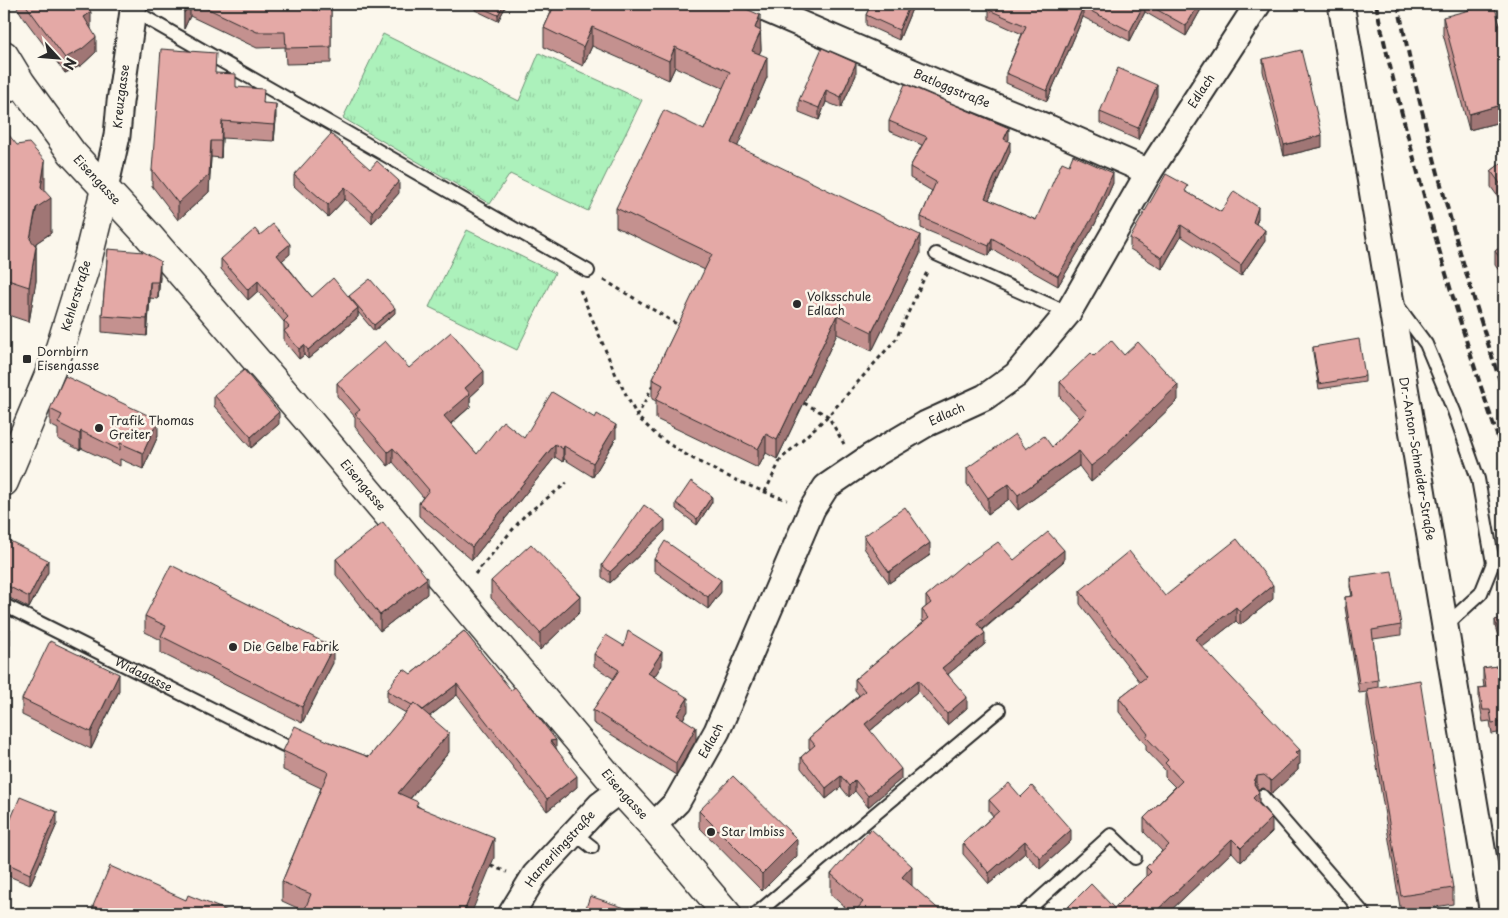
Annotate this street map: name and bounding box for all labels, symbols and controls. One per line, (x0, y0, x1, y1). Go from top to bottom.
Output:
north arrow (32, 32, 82, 82)
text: N (58, 54, 82, 74)
street label: Kreuzgasse (108, 63, 133, 129)
street label: Batloggstraße (911, 64, 993, 112)
street label: Edlach (1183, 70, 1218, 111)
street label: Eisengasse (70, 150, 125, 208)
street label: Kehlerstraße (56, 258, 95, 333)
place label: Volksschule Edlach (807, 287, 872, 319)
marker: Volksschule Edlach (791, 298, 803, 310)
place label: Dornbirn Eisengasse (37, 342, 99, 374)
marker: Dornbirn Eisengasse (21, 353, 33, 365)
street label: Dr.-Anton-Schneider-Straße (1395, 375, 1440, 542)
street label: Edlach (925, 398, 967, 430)
place label: Trafik Thomas Greiter (109, 411, 194, 443)
marker: Trafik Thomas Greiter (93, 422, 105, 434)
street label: Eisengasse (337, 455, 391, 514)
place label: Die Gelbe Fabrik (243, 637, 339, 655)
marker: Die Gelbe Fabrik (227, 641, 239, 653)
street label: Widagasse (112, 652, 176, 696)
street label: Edlach (693, 720, 727, 761)
street label: Eisengasse (598, 765, 653, 823)
street label: Hamerlingstraße (520, 806, 599, 890)
place label: Star Imbiss (721, 822, 785, 840)
marker: Star Imbiss (705, 826, 717, 838)

